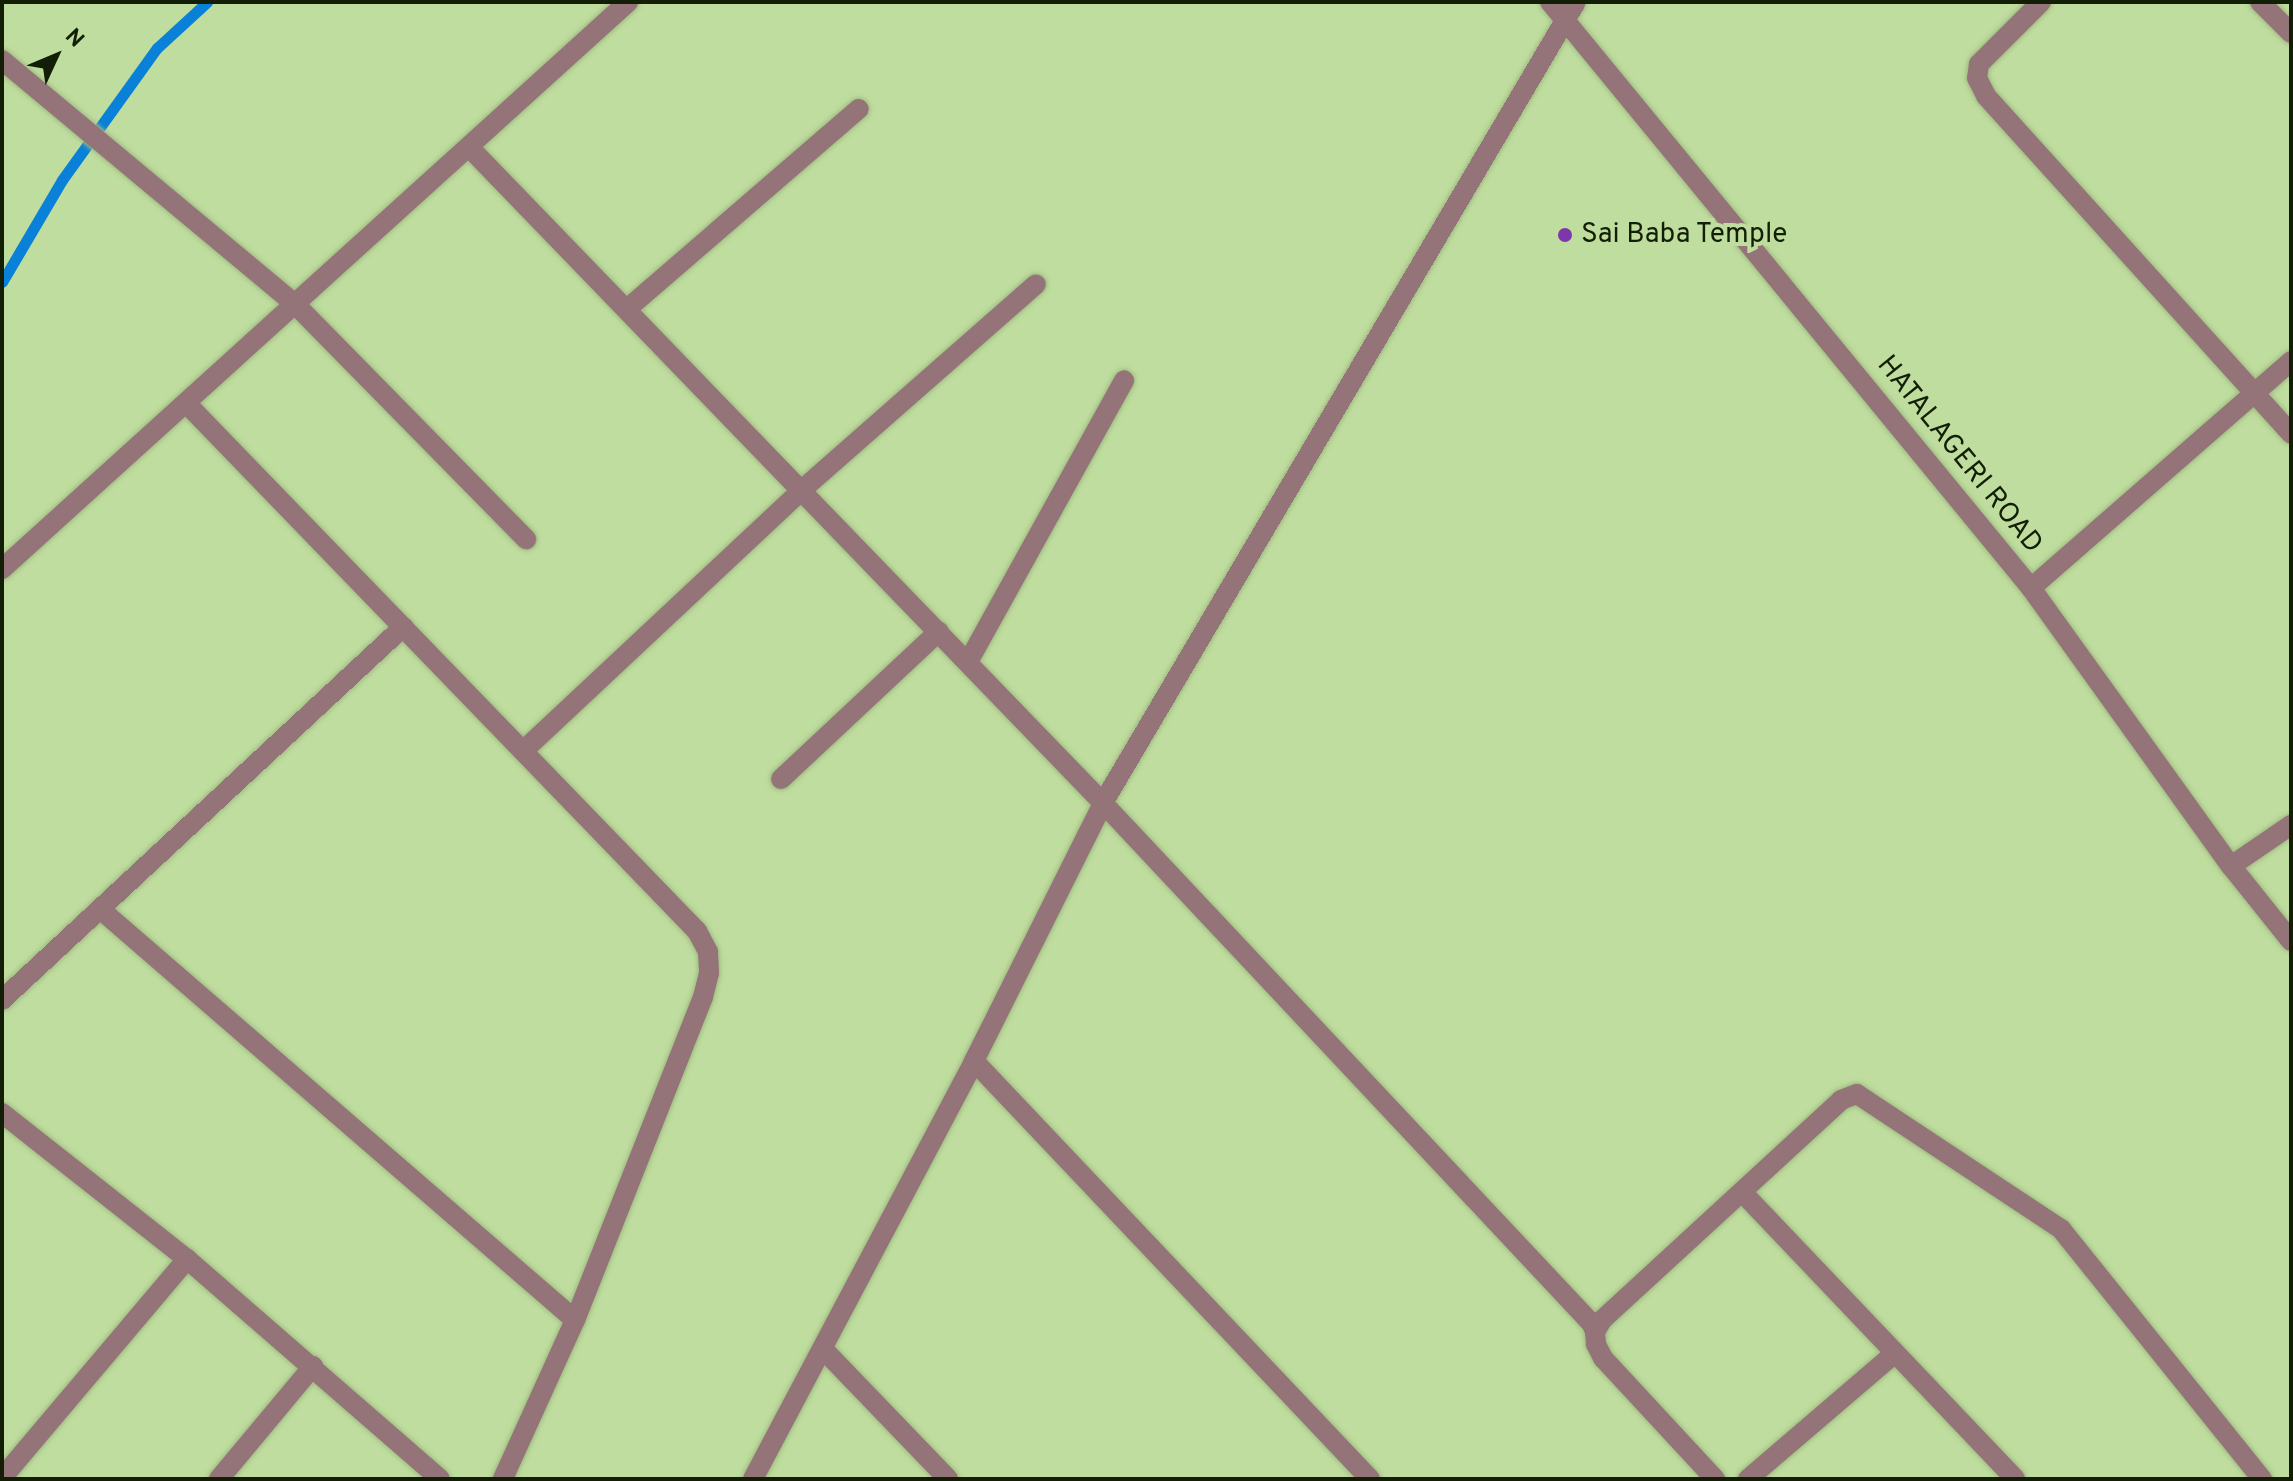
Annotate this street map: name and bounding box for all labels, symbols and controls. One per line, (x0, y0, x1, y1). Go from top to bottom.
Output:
north arrow (16, 16, 96, 96)
text: N (58, 24, 89, 54)
place label: Sai Baba Temple (1581, 218, 1788, 252)
marker: Sai Baba Temple (1556, 226, 1574, 244)
street label: HATALAGERI ROAD (1869, 349, 2049, 561)

